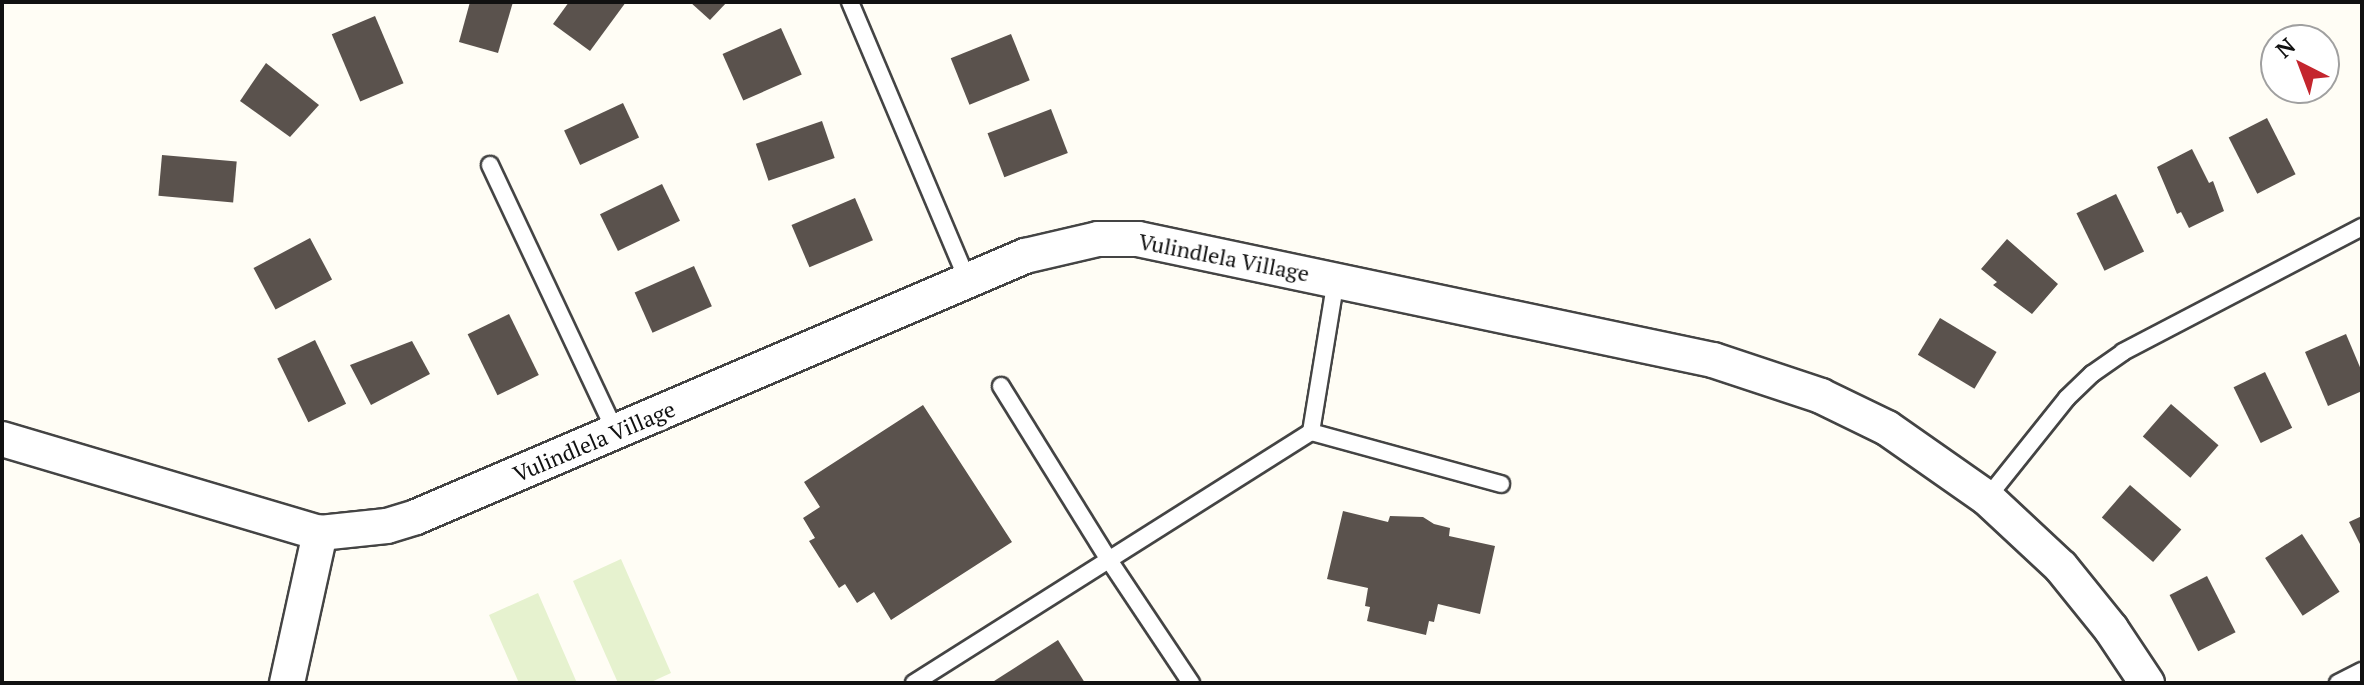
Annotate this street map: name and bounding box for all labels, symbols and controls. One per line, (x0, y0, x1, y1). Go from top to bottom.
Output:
north arrow (2260, 24, 2340, 104)
text: N (2269, 31, 2301, 64)
street label: Vulindlela Village (1136, 227, 1312, 287)
street label: Vulindlela Village (509, 395, 679, 487)

